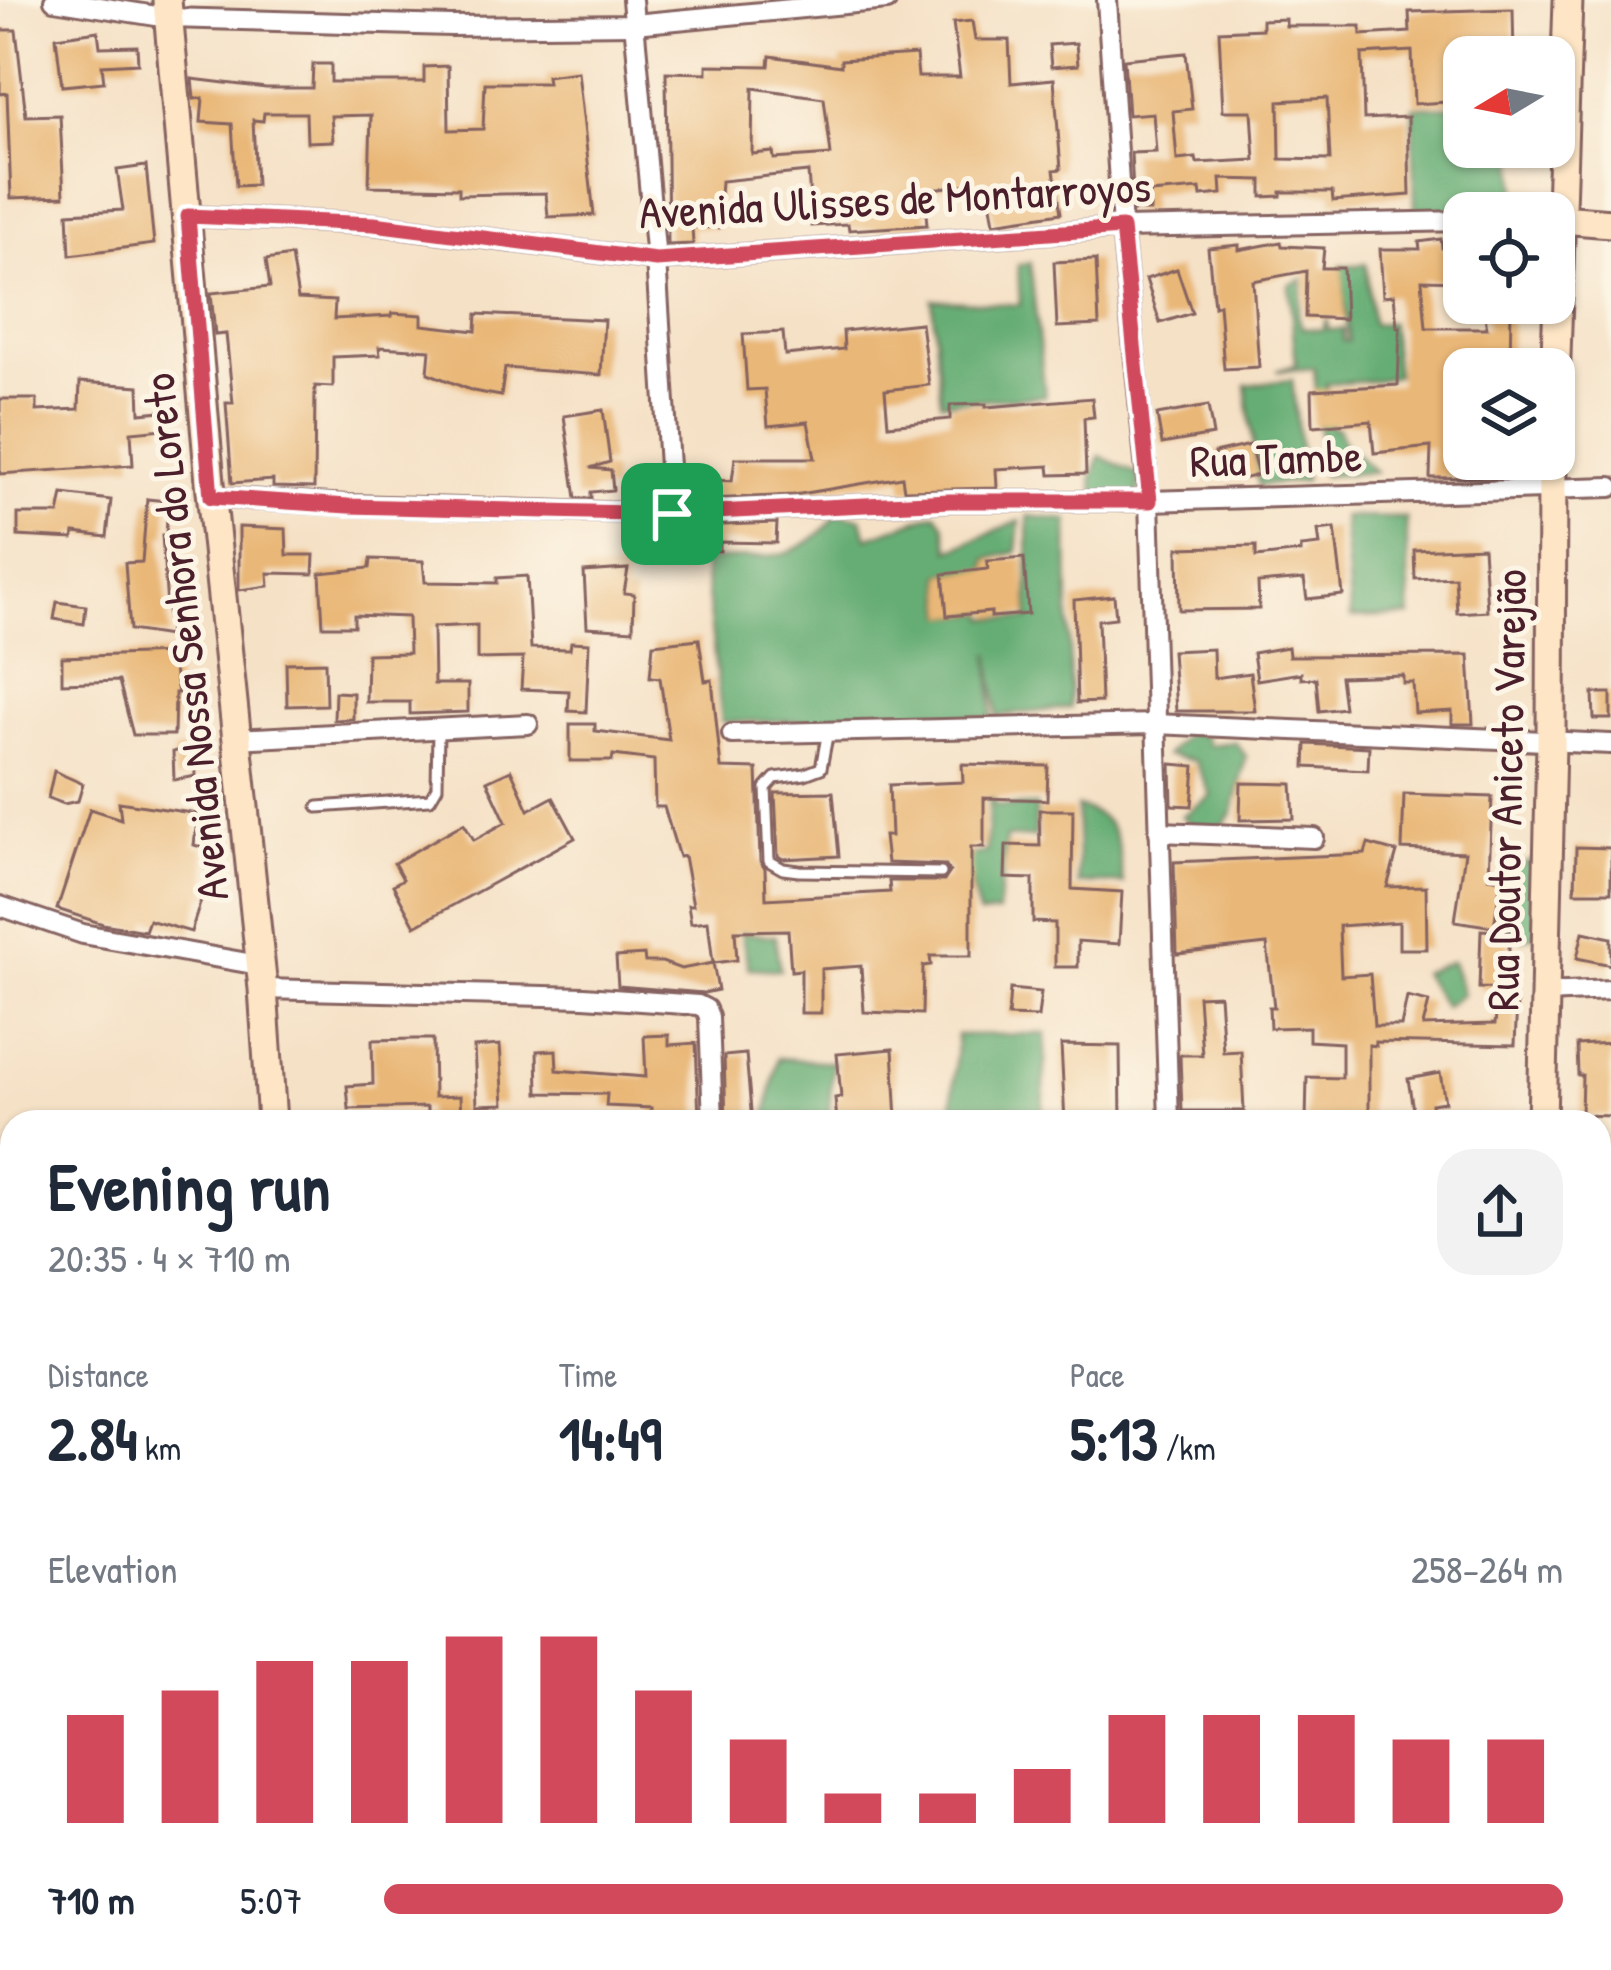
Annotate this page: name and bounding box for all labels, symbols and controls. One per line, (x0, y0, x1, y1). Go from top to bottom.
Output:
north arrow (1443, 36, 1575, 168)
map controls (1443, 36, 1575, 480)
street label: Avenida Ulisses de Montarroyos (638, 155, 1152, 242)
button: locate (1443, 192, 1575, 324)
button: layers (1443, 348, 1575, 480)
street label: Avenida Nossa Senhora do Loreto (126, 371, 243, 904)
street label: Rua Tambe (1189, 424, 1363, 491)
pin (621, 463, 723, 565)
icon: arrive (639, 481, 705, 547)
street label: Rua Doutor Aniceto Varejão (1471, 569, 1540, 1011)
text: Evening run (48, 1141, 330, 1231)
button: share (1437, 1149, 1563, 1275)
text: 20:35 · 4 × 710 m (48, 1231, 291, 1284)
text: Distance (48, 1353, 149, 1397)
text: Time (559, 1353, 617, 1397)
text: Pace (1070, 1353, 1125, 1397)
text: 2.84 (48, 1397, 137, 1479)
text: 14:49 (559, 1397, 662, 1479)
text: 5:13 (1070, 1397, 1158, 1479)
text: km (137, 1426, 181, 1470)
text: /km (1158, 1426, 1216, 1470)
text: Elevation (48, 1542, 178, 1595)
text: 258–264 m (1411, 1542, 1563, 1595)
text: 710 m (48, 1873, 134, 1926)
text: 5:07 (240, 1873, 302, 1926)

